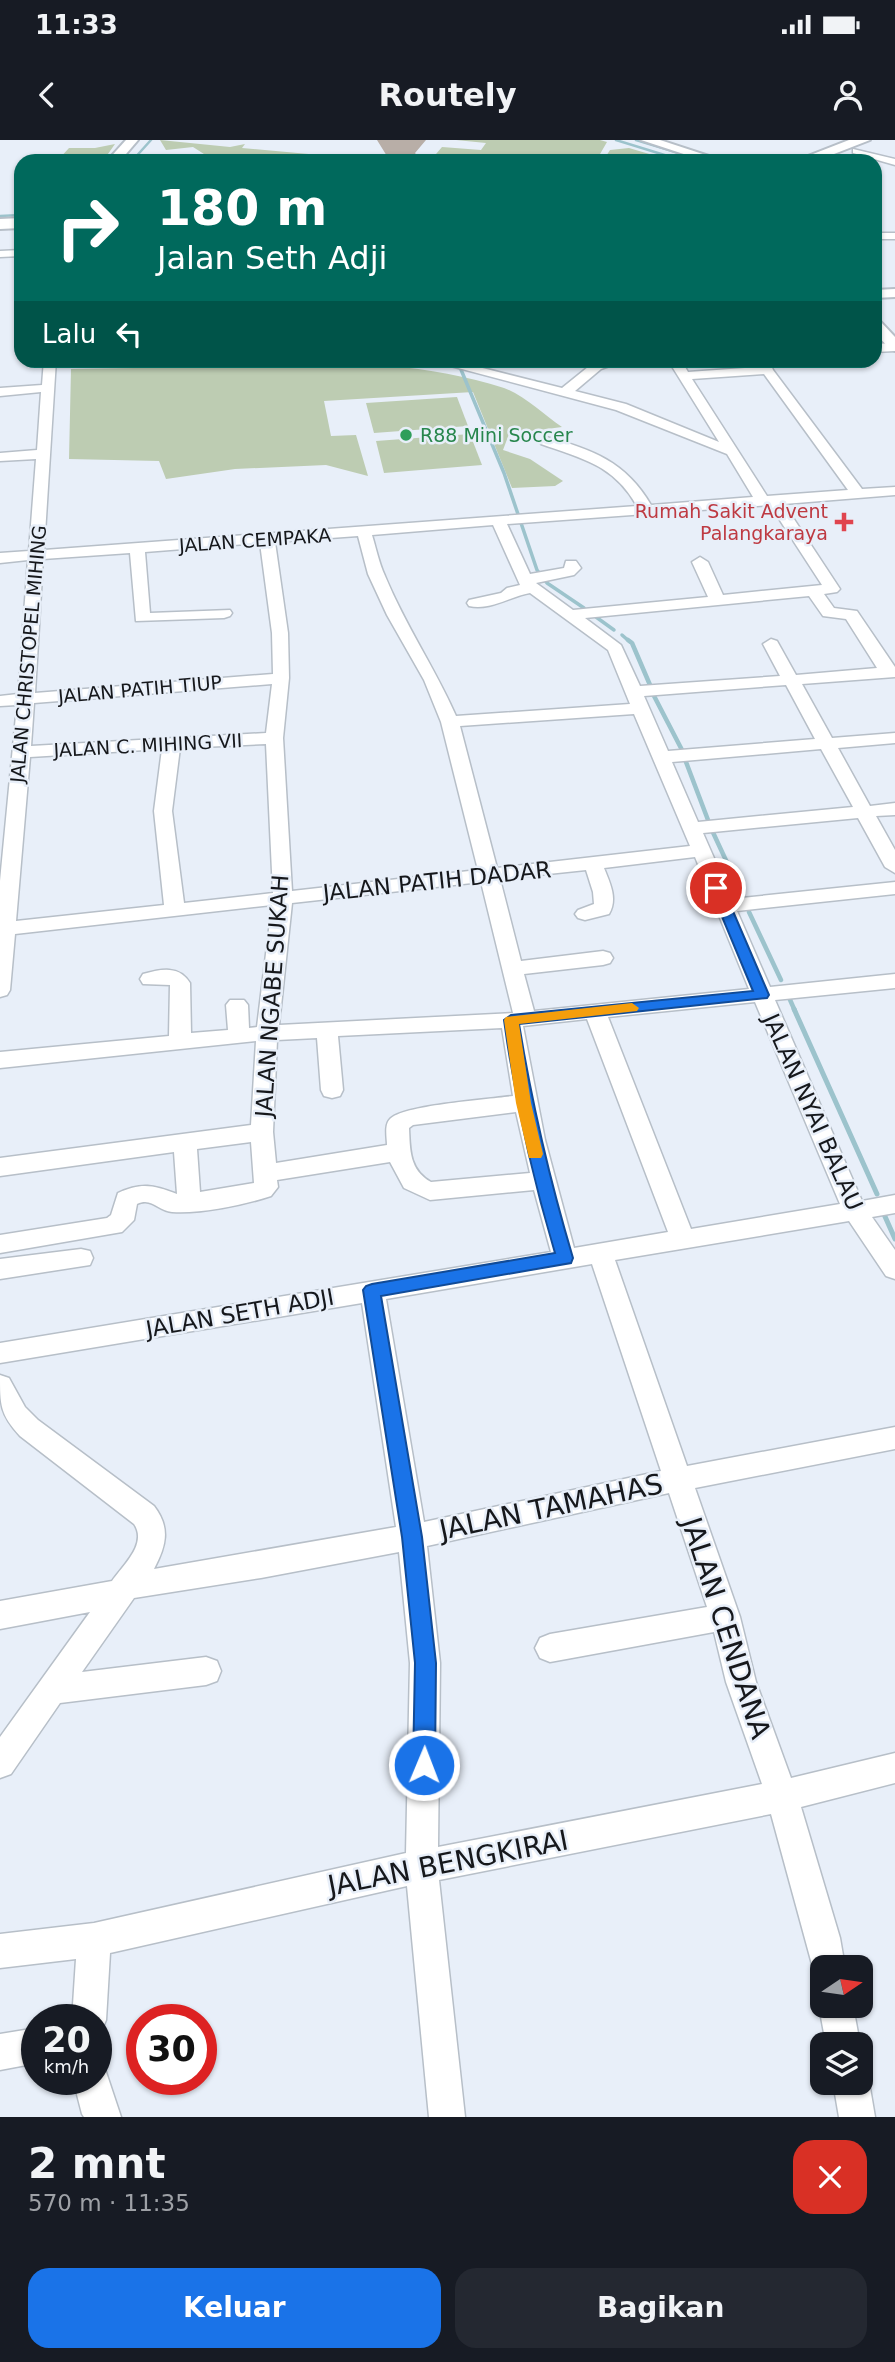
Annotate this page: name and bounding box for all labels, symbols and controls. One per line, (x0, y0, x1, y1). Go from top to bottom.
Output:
text: 11:33 (35, 10, 118, 40)
icon: back (28, 76, 66, 114)
text: Routely (378, 76, 517, 114)
icon: person (829, 76, 867, 114)
text: 180 m (157, 180, 327, 237)
icon: right (42, 182, 133, 273)
text: Jalan Seth Adji (157, 239, 387, 277)
icon: left (110, 315, 148, 353)
text: Lalu (42, 319, 96, 349)
place label: R88 Mini Soccer (420, 424, 573, 446)
marker: R88 Mini Soccer (398, 427, 414, 443)
place label: Rumah Sakit Advent Palangkaraya (635, 500, 828, 544)
marker: Rumah Sakit Advent Palangkaraya (834, 512, 854, 532)
street label: JALAN CHRISTOPEL MIHING (6, 524, 50, 785)
street label: JALAN CEMPAKA (177, 524, 332, 556)
street label: JALAN PATIH TIUP (56, 671, 223, 707)
street label: JALAN C. MIHING VII (52, 729, 243, 761)
street label: JALAN PATIH DADAR (319, 856, 553, 906)
pin (686, 858, 746, 918)
icon: arrive (697, 869, 735, 907)
street label: JALAN NGABE SUKAH (250, 874, 293, 1120)
street label: JALAN NYAI BALAU (757, 1008, 868, 1214)
street label: JALAN SETH ADJI (142, 1284, 336, 1343)
street label: JALAN TAMAHAS (434, 1467, 666, 1547)
street label: JALAN CENDANA (674, 1511, 777, 1743)
position arrow (387, 1728, 461, 1802)
street label: JALAN BENGKIRAI (323, 1824, 571, 1903)
north arrow (810, 1955, 873, 2018)
map controls (810, 1955, 873, 2095)
speed limit sign: 30 (126, 2004, 217, 2095)
text: 20 (42, 2020, 91, 2060)
button: layers (810, 2032, 873, 2095)
text: km/h (44, 2056, 89, 2077)
text: 2 mnt (28, 2139, 166, 2188)
button: close (793, 2140, 867, 2214)
text: 570 m · 11:35 (28, 2190, 190, 2216)
button: Keluar (28, 2268, 441, 2348)
button: Bagikan (455, 2268, 867, 2348)

